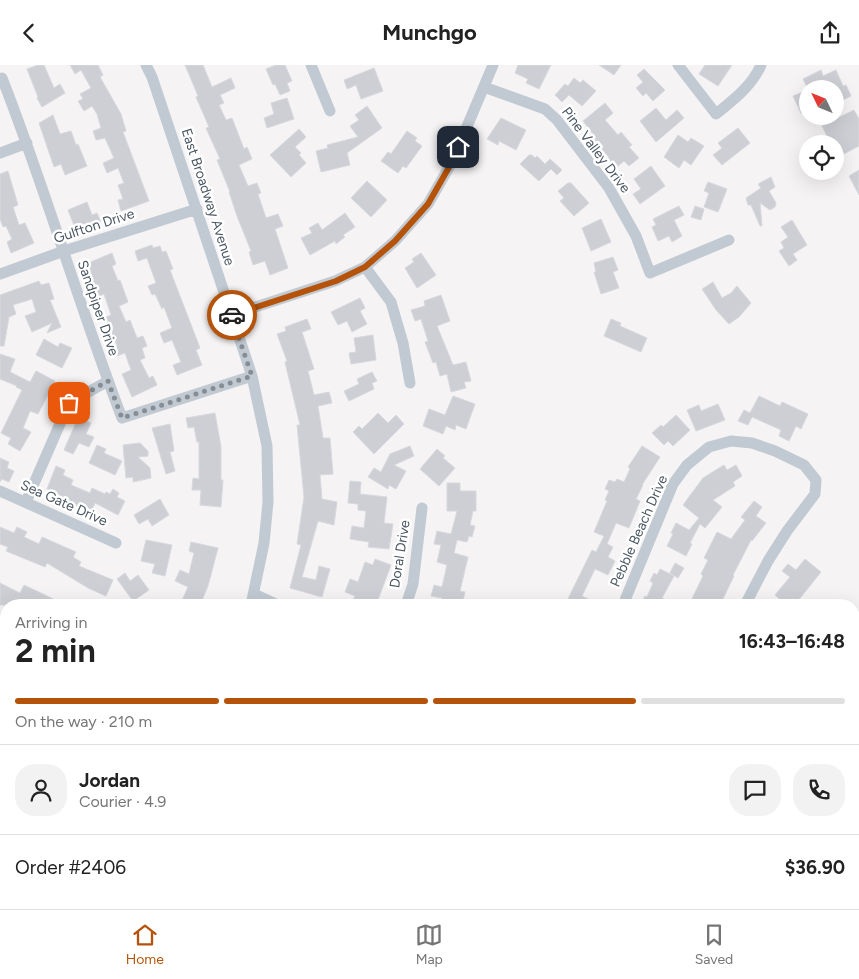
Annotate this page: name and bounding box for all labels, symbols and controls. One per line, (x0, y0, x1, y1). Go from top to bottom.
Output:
icon: back (15, 19, 43, 47)
text: Munchgo (382, 19, 477, 46)
icon: share (816, 19, 844, 47)
north arrow (799, 80, 844, 125)
map controls (799, 80, 844, 180)
street label: Pine Valley Drive (558, 104, 634, 197)
street label: East Broadway Avenue (178, 126, 238, 268)
pin (437, 126, 479, 168)
icon: home (444, 133, 472, 161)
button: locate (799, 135, 844, 180)
street label: Gulfton Drive (52, 205, 137, 247)
street label: Sandpiper Drive (74, 258, 122, 358)
courier (207, 290, 257, 340)
icon: car (218, 301, 246, 329)
pin (48, 382, 90, 424)
icon: bag (55, 389, 83, 417)
street label: Pebble Beach Drive (607, 472, 671, 590)
street label: Sea Gate Drive (18, 476, 110, 530)
street label: Doral Drive (386, 518, 414, 589)
text: Arriving in (15, 613, 87, 632)
text: 16:43–16:48 (739, 630, 845, 653)
text: 2 min (15, 632, 96, 670)
text: On the way · 210 m (15, 712, 152, 731)
button: person (15, 764, 67, 816)
button: chat (729, 764, 781, 816)
button: phone (793, 764, 845, 816)
text: Jordan (79, 769, 140, 792)
text: Courier · 4.9 (79, 792, 166, 811)
text: Order #2406 (15, 856, 126, 879)
text: $36.90 (785, 856, 845, 879)
tab: Home (126, 921, 164, 968)
tab: Map (415, 921, 443, 968)
tab: Saved (695, 921, 733, 968)

